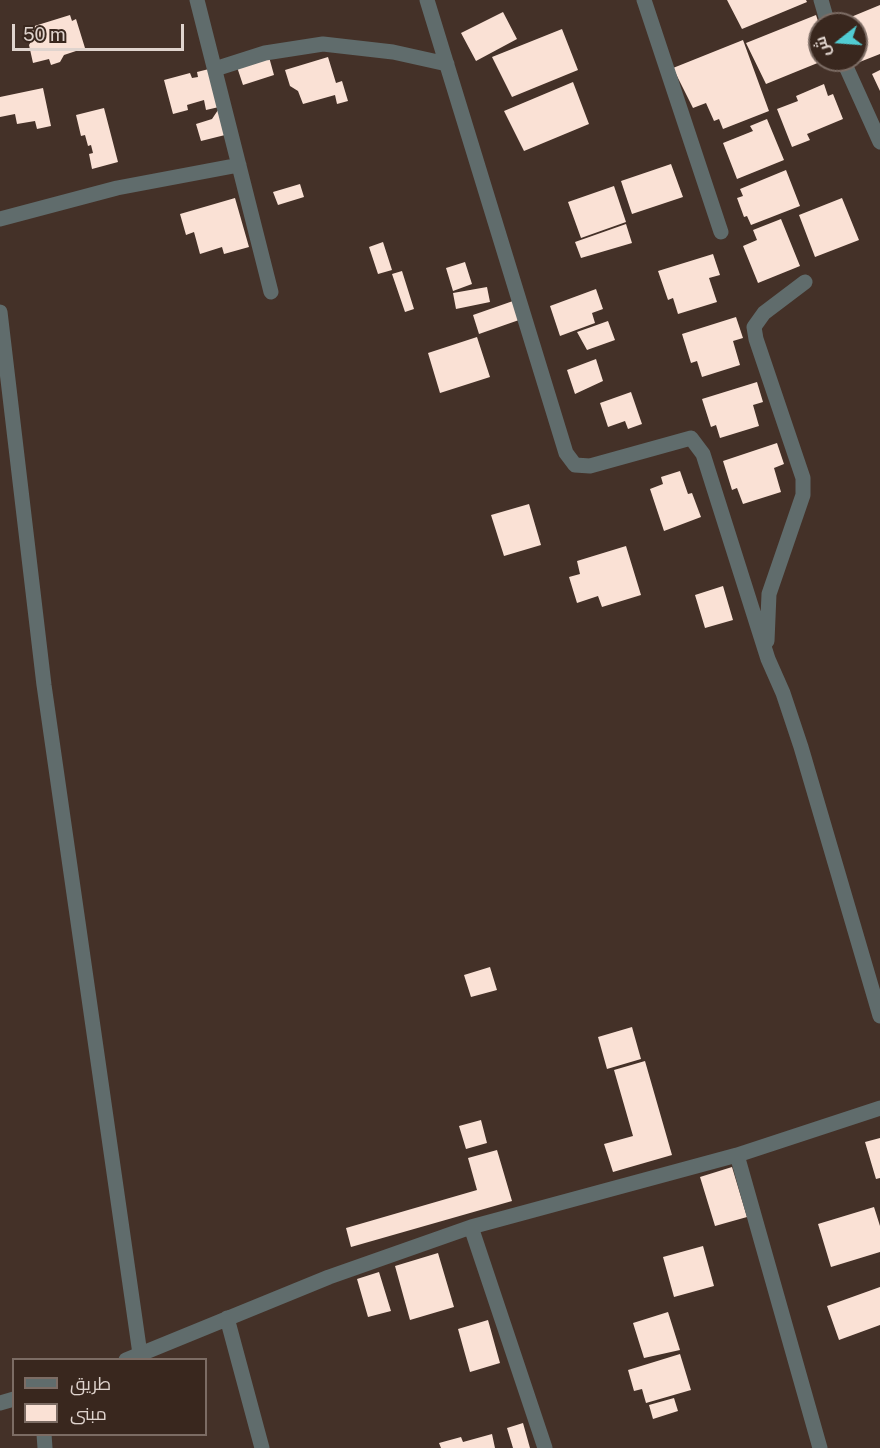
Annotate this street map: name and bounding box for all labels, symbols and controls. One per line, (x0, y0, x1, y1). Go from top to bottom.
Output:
scale bar (15, 12, 188, 50)
north arrow (808, 12, 868, 72)
text: 50 m (23, 24, 66, 45)
text: ش (810, 34, 834, 59)
legend (12, 1358, 207, 1436)
text: طريق (70, 1373, 111, 1394)
text: مبنى (70, 1403, 107, 1424)

